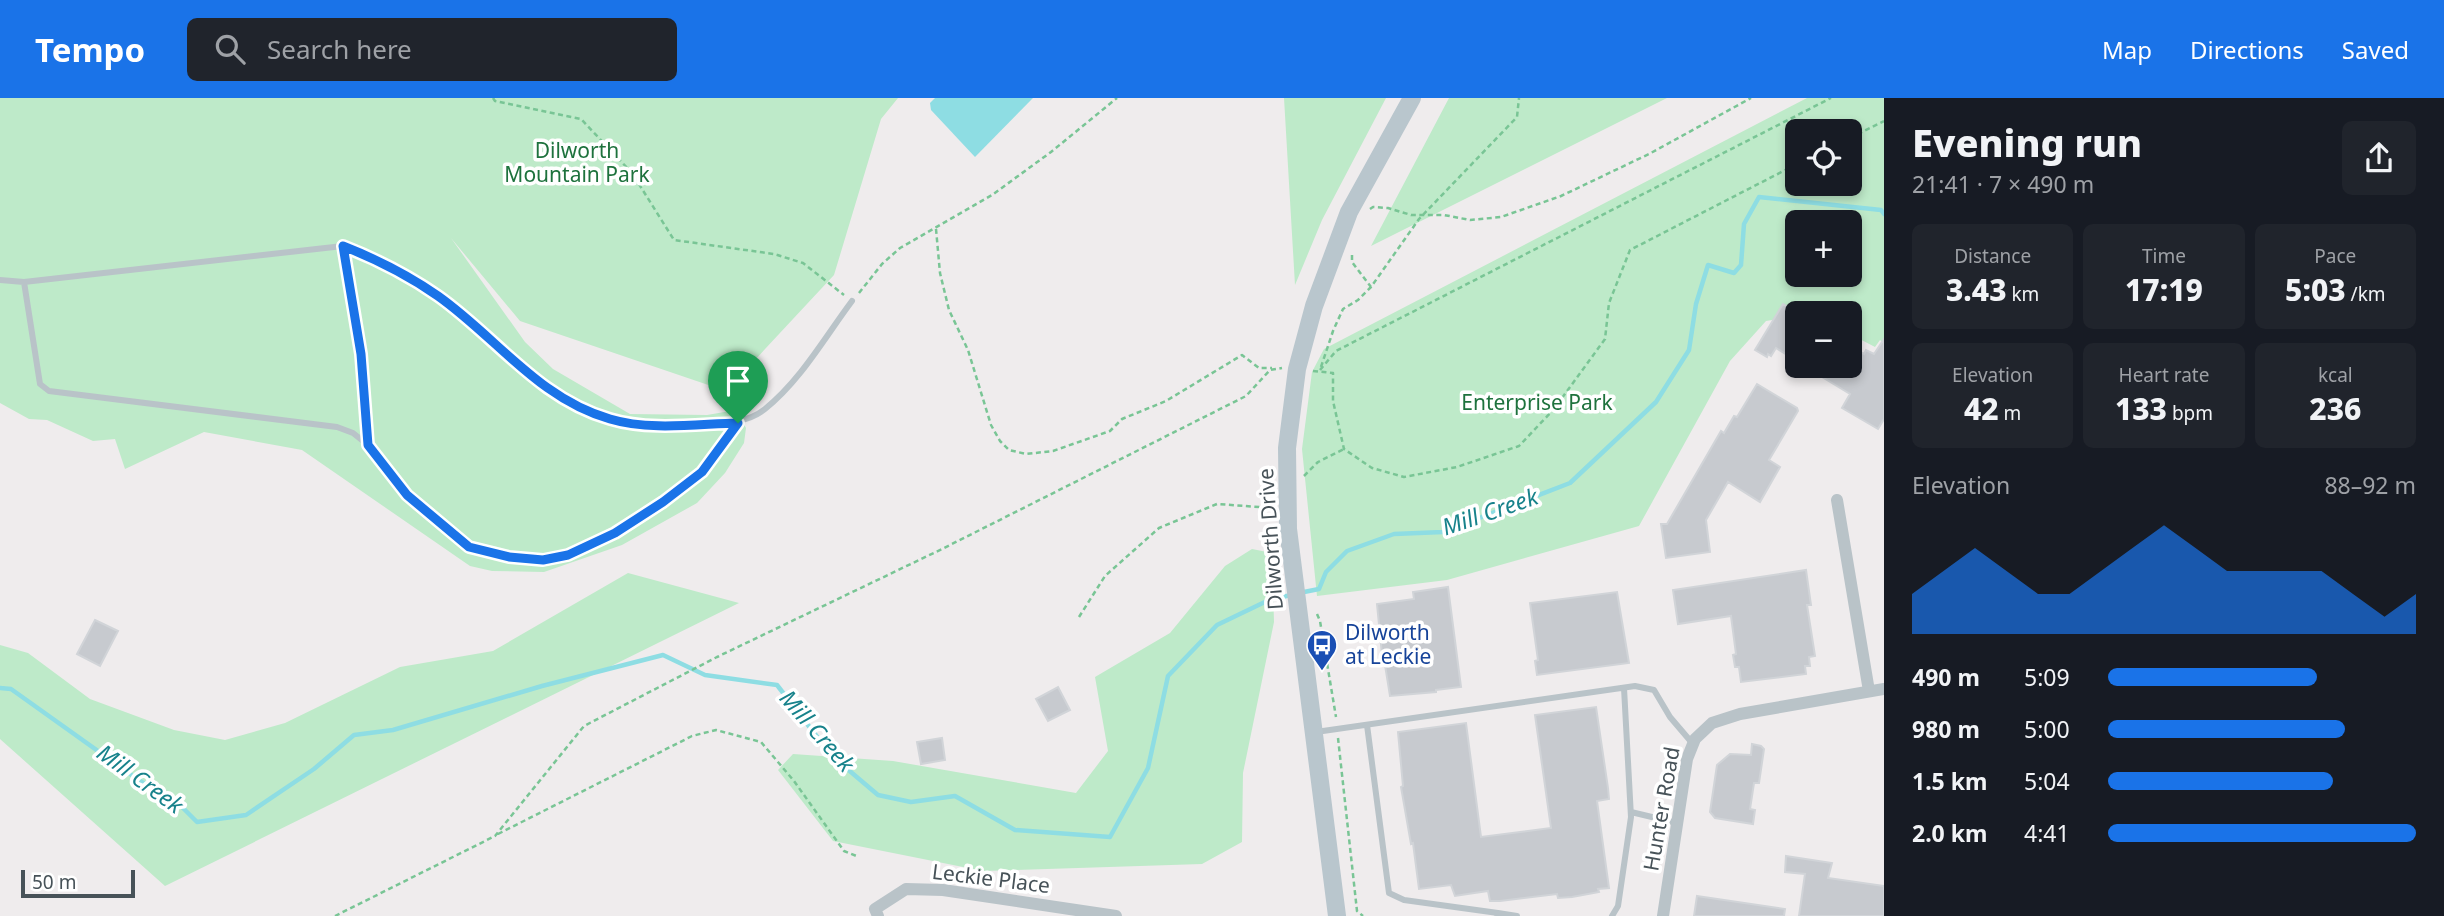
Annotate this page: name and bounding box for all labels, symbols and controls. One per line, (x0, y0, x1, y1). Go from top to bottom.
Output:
search box (187, 18, 677, 81)
text: Tempo (35, 27, 145, 72)
icon: search (211, 30, 249, 68)
text: Search here (267, 31, 412, 67)
text: Map (2102, 33, 2152, 66)
text: Directions (2190, 33, 2304, 66)
text: Saved (2342, 33, 2409, 66)
text: Evening run (1912, 116, 2142, 168)
map controls (1785, 119, 1862, 378)
button: locate (1785, 119, 1862, 196)
button: share (2342, 121, 2416, 195)
park label: Dilworth Mountain Park (504, 136, 650, 188)
text: 21:41 · 7 × 490 m (1912, 168, 2094, 200)
button: + (1785, 210, 1862, 287)
text: Distance (1954, 243, 2031, 269)
text: Time (2142, 243, 2186, 269)
text: Pace (2314, 243, 2356, 269)
text: 3.43 (1946, 269, 2007, 310)
text: 17:19 (2125, 269, 2203, 310)
text: 5:03 (2285, 269, 2346, 310)
text: km (2007, 281, 2039, 307)
text: /km (2346, 281, 2386, 307)
button: − (1785, 301, 1862, 378)
pin (708, 351, 768, 423)
icon: arrive (719, 362, 757, 400)
text: Elevation (1952, 362, 2033, 388)
text: Heart rate (2119, 362, 2209, 388)
text: kcal (2318, 362, 2353, 388)
park label: Enterprise Park (1461, 388, 1614, 416)
text: 42 (1964, 388, 1999, 429)
text: 133 (2115, 388, 2167, 429)
text: 236 (2309, 388, 2361, 429)
text: m (1999, 400, 2021, 426)
text: bpm (2167, 400, 2213, 426)
street label: Dilworth Drive (1251, 467, 1289, 611)
text: Elevation (1912, 469, 2010, 501)
text: 88–92 m (2324, 469, 2416, 501)
water label: Mill Creek (1437, 479, 1544, 542)
place label: Dilworth at Leckie (1345, 618, 1431, 670)
bus stop icon: Dilworth at Leckie (1305, 628, 1339, 672)
text: 490 m (1912, 661, 1980, 693)
text: 5:09 (2024, 661, 2070, 693)
water label: Mill Creek (773, 682, 864, 780)
text: 980 m (1912, 713, 1980, 745)
text: 5:00 (2024, 713, 2070, 745)
water label: Mill Creek (91, 736, 192, 821)
street label: Hunter Road (1636, 745, 1686, 873)
text: 1.5 km (1912, 765, 1987, 797)
text: 5:04 (2024, 765, 2070, 797)
text: 2.0 km (1912, 817, 1987, 849)
text: 4:41 (2024, 817, 2070, 849)
street label: Leckie Place (931, 857, 1052, 899)
scale bar (21, 867, 135, 899)
text: 50 m (32, 869, 76, 895)

